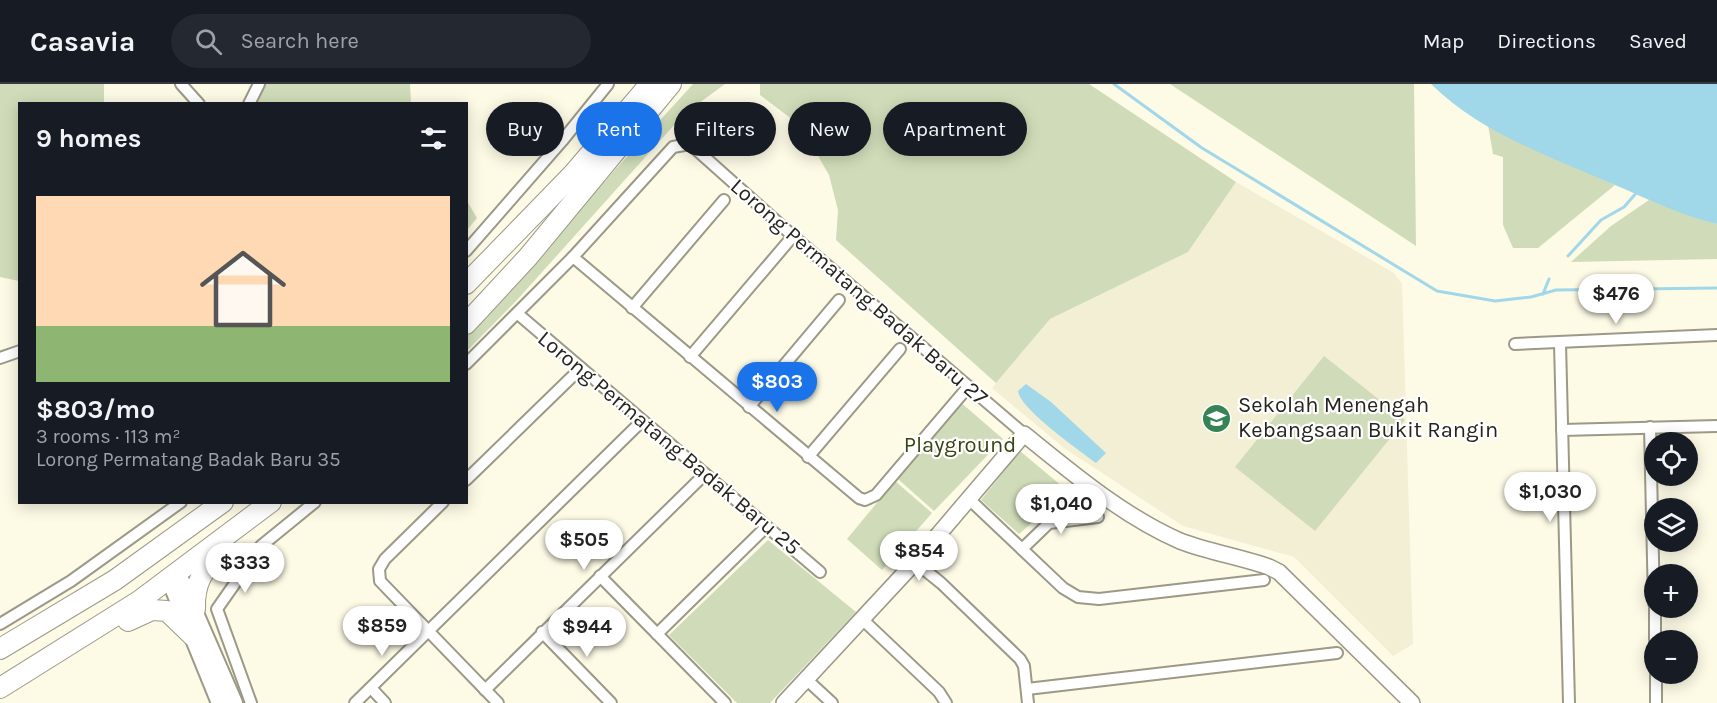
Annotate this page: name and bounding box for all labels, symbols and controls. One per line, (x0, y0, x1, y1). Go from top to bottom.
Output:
search box (171, 14, 591, 68)
text: Casavia (30, 25, 135, 58)
icon: search (192, 25, 225, 58)
text: Search here (240, 28, 359, 54)
text: Map (1423, 29, 1464, 53)
text: Directions (1497, 29, 1596, 53)
text: Saved (1629, 29, 1687, 53)
chip: Buy (486, 102, 564, 156)
chip: Rent (576, 102, 662, 156)
chip: Filters (674, 102, 776, 156)
chip: New (788, 102, 871, 156)
chip: Apartment (883, 102, 1027, 156)
icon: filters (417, 122, 450, 155)
text: 9 homes (36, 123, 142, 154)
street label: Lorong Permatang Badak Baru 27 (725, 173, 993, 411)
icon: home (189, 235, 297, 343)
pin: $476 (1580, 274, 1652, 325)
text: $476 (1592, 282, 1640, 305)
street label: Lorong Permatang Badak Baru 25 (532, 325, 806, 561)
pin: $803 (741, 362, 813, 413)
text: $803 (751, 370, 803, 393)
place label: Sekolah Menengah Kebangsaan Bukit Rangin (1238, 392, 1498, 443)
text: $803/mo (36, 394, 155, 425)
school or university icon: Sekolah Menengah Kebangsaan Bukit Rangin (1201, 402, 1233, 434)
text: 3 rooms · 113 m² (36, 425, 180, 448)
park label: Playground (904, 432, 1016, 458)
map controls (1644, 432, 1698, 684)
button: locate (1644, 432, 1698, 486)
text: Lorong Permatang Badak Baru 35 (36, 448, 340, 471)
pin: $1,030 (1501, 472, 1599, 523)
text: $1,030 (1518, 480, 1582, 503)
pin: $1,040 (1012, 484, 1110, 535)
text: $1,040 (1029, 492, 1093, 515)
button: layers (1644, 498, 1698, 552)
pin: $505 (548, 520, 620, 571)
text: $505 (559, 528, 609, 551)
pin: $854 (883, 531, 955, 582)
text: $854 (894, 539, 944, 562)
pin: $333 (209, 543, 281, 594)
text: $333 (219, 551, 271, 574)
button: + (1644, 564, 1698, 618)
pin: $859 (346, 606, 418, 657)
pin: $944 (551, 607, 623, 658)
text: $859 (357, 614, 407, 637)
text: $944 (562, 615, 612, 638)
button: − (1644, 630, 1698, 684)

